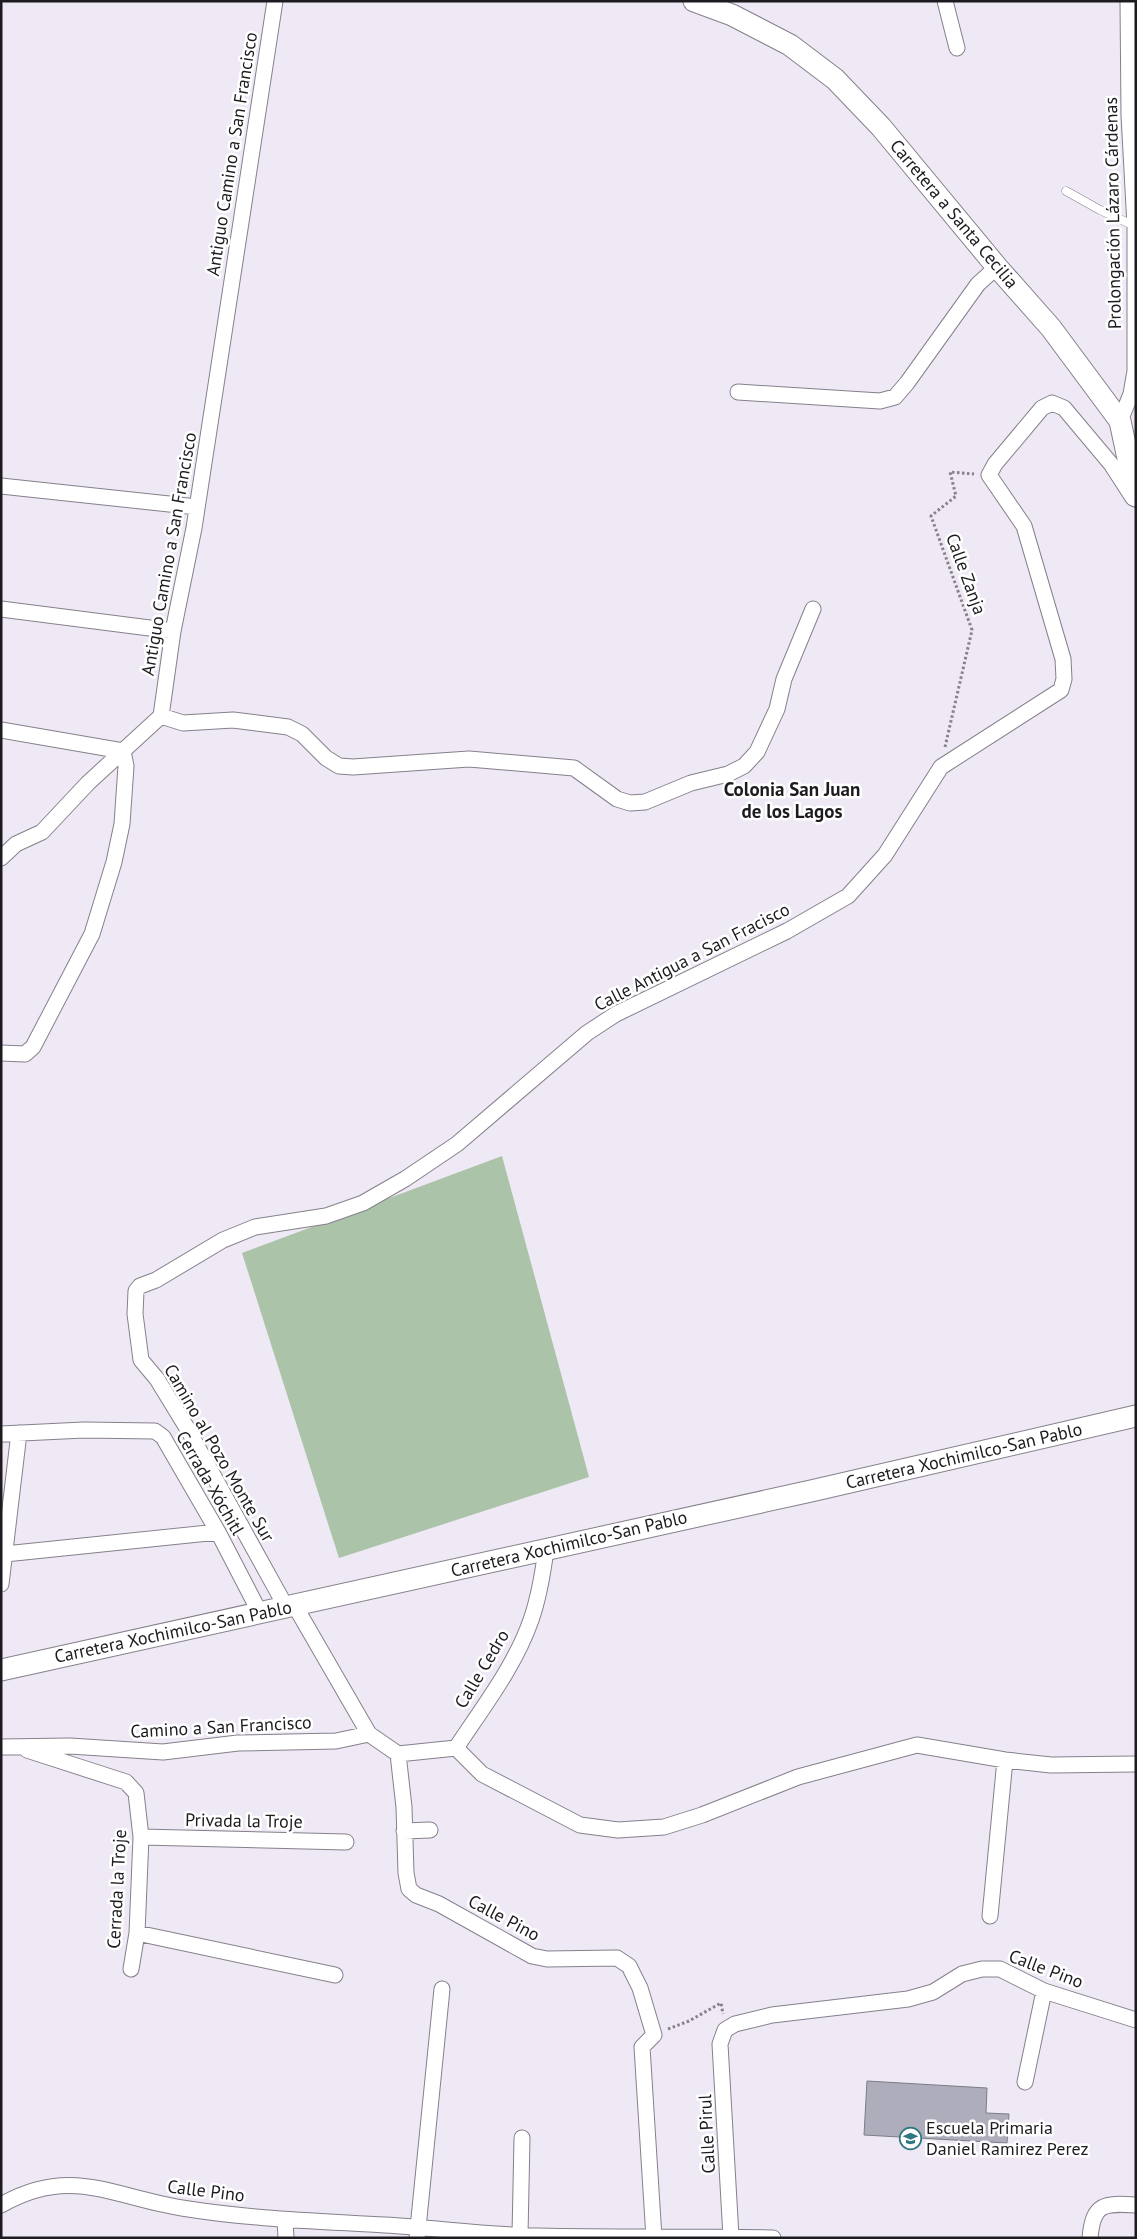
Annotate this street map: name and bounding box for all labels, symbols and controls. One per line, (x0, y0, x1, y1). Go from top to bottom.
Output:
street label: Antiguo Camino a San Francisco (201, 30, 262, 278)
street label: Prolongación Lázaro Cárdenas (1099, 97, 1126, 329)
street label: Carretera a Santa Cecilia (885, 134, 1023, 293)
street label: Antiguo Camino a San Francisco (136, 430, 201, 677)
street label: Calle Zanja (941, 530, 992, 618)
district label: Colonia San Juan de los Lagos (724, 777, 860, 823)
street label: Calle Antigua a San Fracisco (590, 897, 793, 1016)
street label: Camino al Pozo Monte Sur (159, 1360, 280, 1546)
street label: Carretera Xochimilco-San Pablo (843, 1417, 1084, 1494)
street label: Cerrada Xóchitl (171, 1426, 250, 1540)
street label: Carretera Xochimilco-San Pablo (448, 1505, 689, 1582)
street label: Carretera Xochimilco-San Pablo (52, 1595, 294, 1668)
street label: Calle Cedro (449, 1625, 514, 1712)
street label: Camino a San Francisco (130, 1710, 312, 1743)
street label: Privada la Troje (185, 1808, 303, 1833)
street label: Cerrada la Troje (102, 1829, 131, 1949)
street label: Calle Pino (465, 1889, 544, 1946)
street label: Calle Pino (1006, 1944, 1087, 1993)
street label: Calle Pirul (693, 2093, 720, 2174)
place label: Escuela Primaria Daniel Ramirez Perez (926, 2116, 1089, 2160)
school or university icon: Escuela Primaria Daniel Ramirez Perez (898, 2126, 922, 2150)
street label: Calle Pino (166, 2174, 246, 2207)

